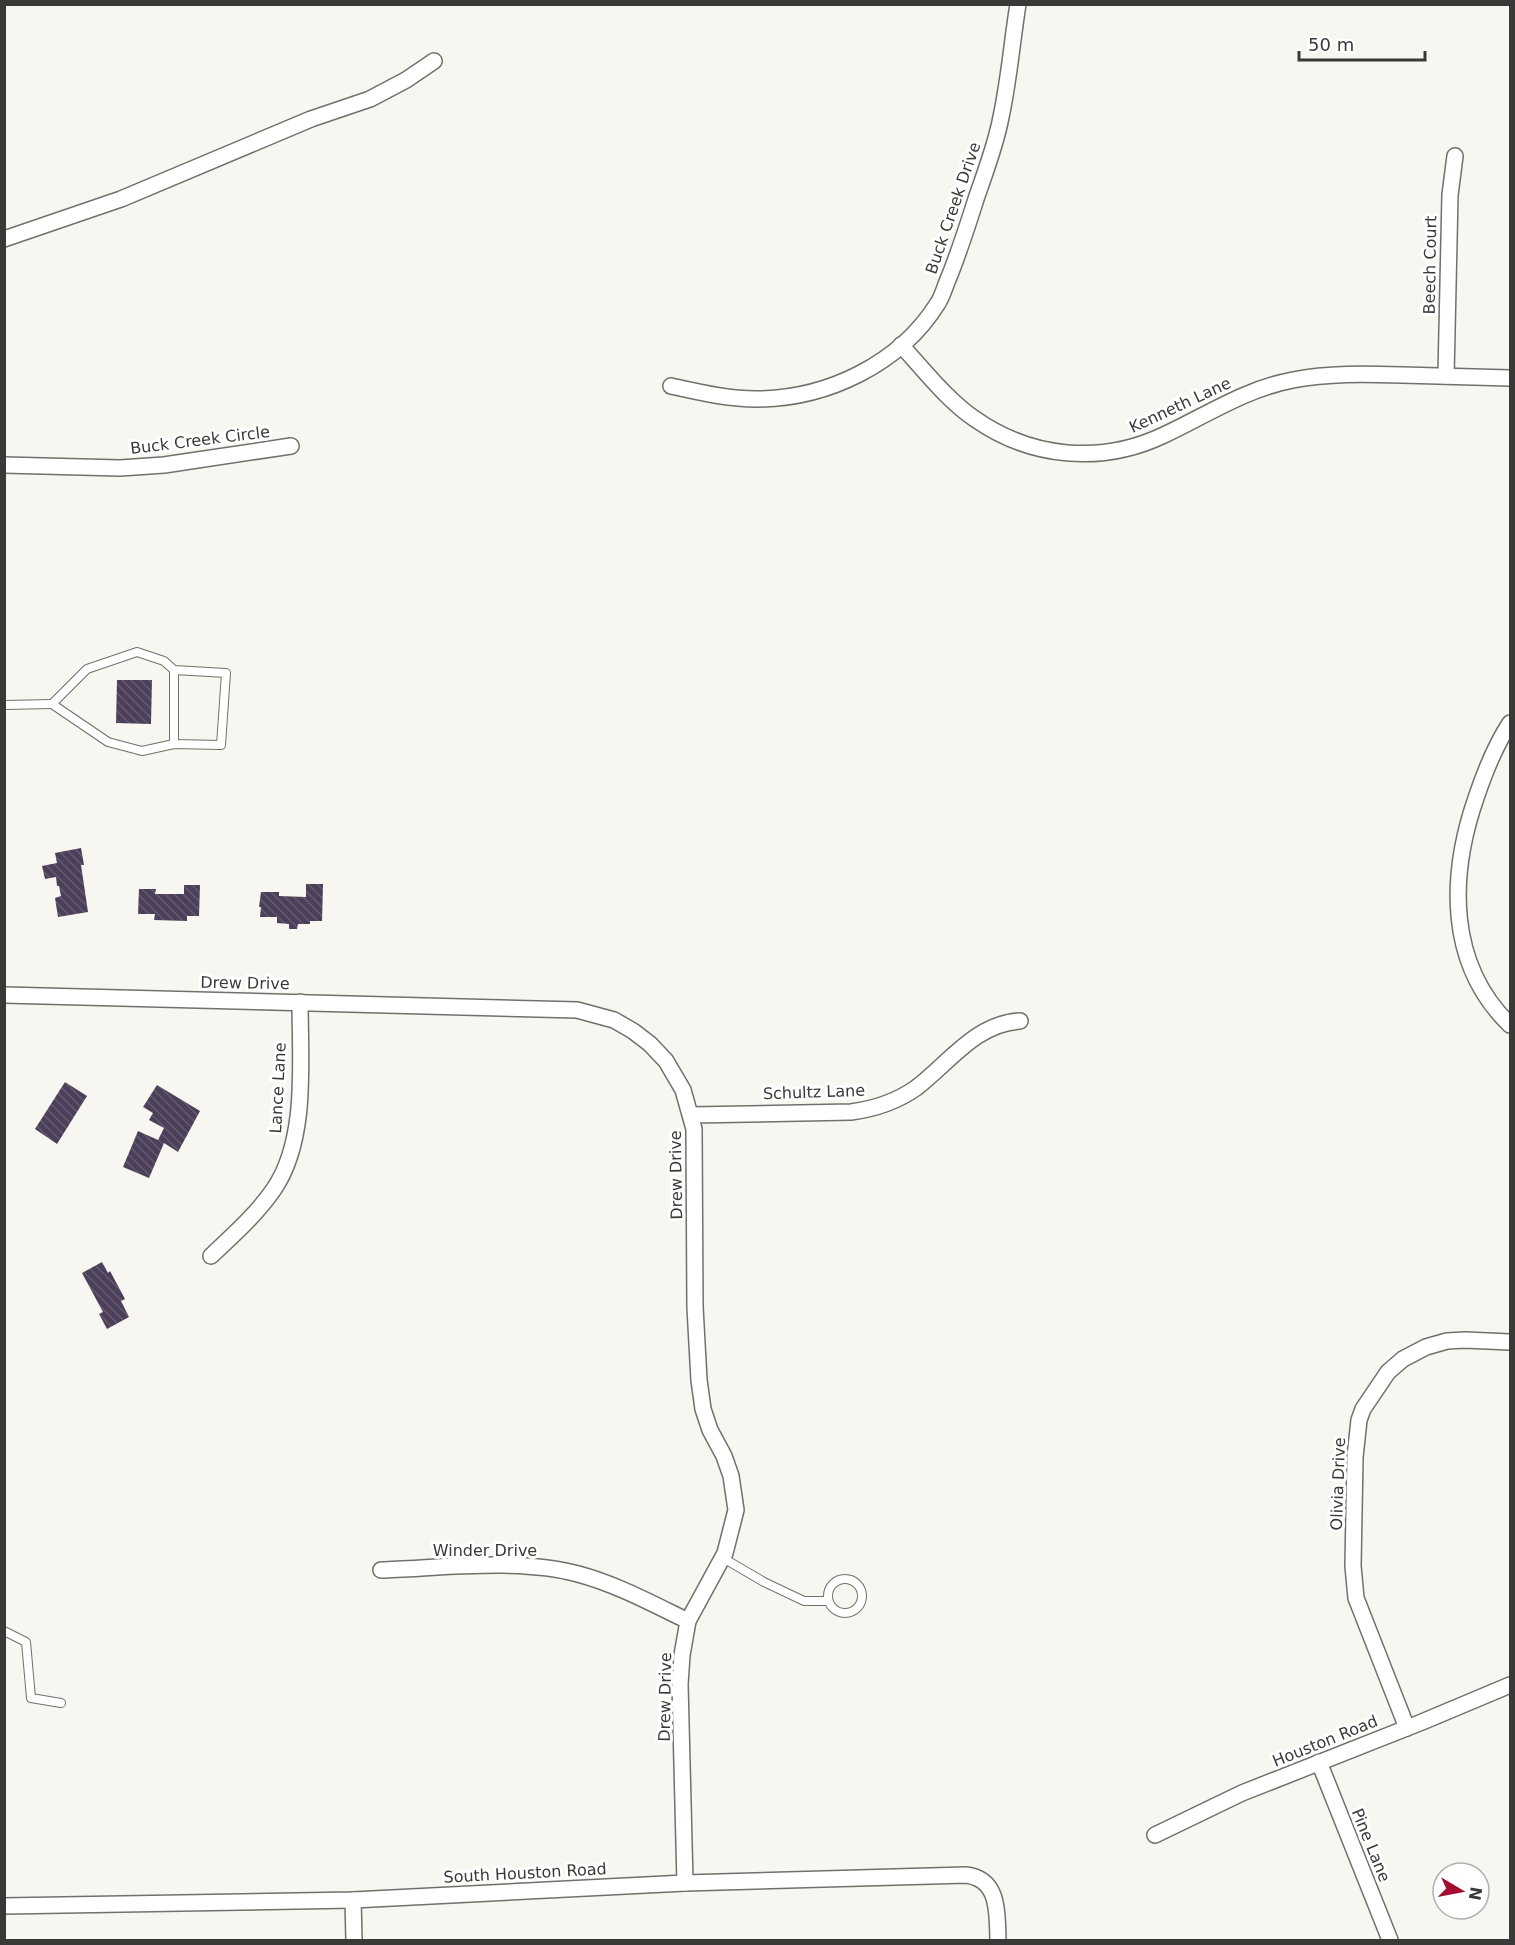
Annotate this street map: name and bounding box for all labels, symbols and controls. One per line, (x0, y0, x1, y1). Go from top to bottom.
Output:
scale bar (1299, 24, 1425, 62)
text: 50 m (1308, 34, 1354, 55)
street label: Buck Creek Drive (921, 139, 985, 277)
street label: Beech Court (1420, 216, 1440, 314)
street label: Kenneth Lane (1126, 373, 1234, 437)
street label: Buck Creek Circle (129, 422, 271, 458)
street label: Drew Drive (200, 973, 290, 993)
street label: Lance Lane (266, 1042, 290, 1134)
street label: Schultz Lane (763, 1081, 865, 1103)
street label: Drew Drive (666, 1130, 686, 1220)
street label: Olivia Drive (1327, 1437, 1349, 1531)
street label: Winder Drive (433, 1541, 537, 1560)
street label: Drew Drive (655, 1652, 675, 1742)
street label: Houston Road (1270, 1711, 1380, 1771)
street label: Pine Lane (1348, 1806, 1394, 1884)
street label: South Houston Road (443, 1859, 607, 1887)
north arrow (1431, 1861, 1491, 1921)
text: N (1465, 1885, 1486, 1902)

